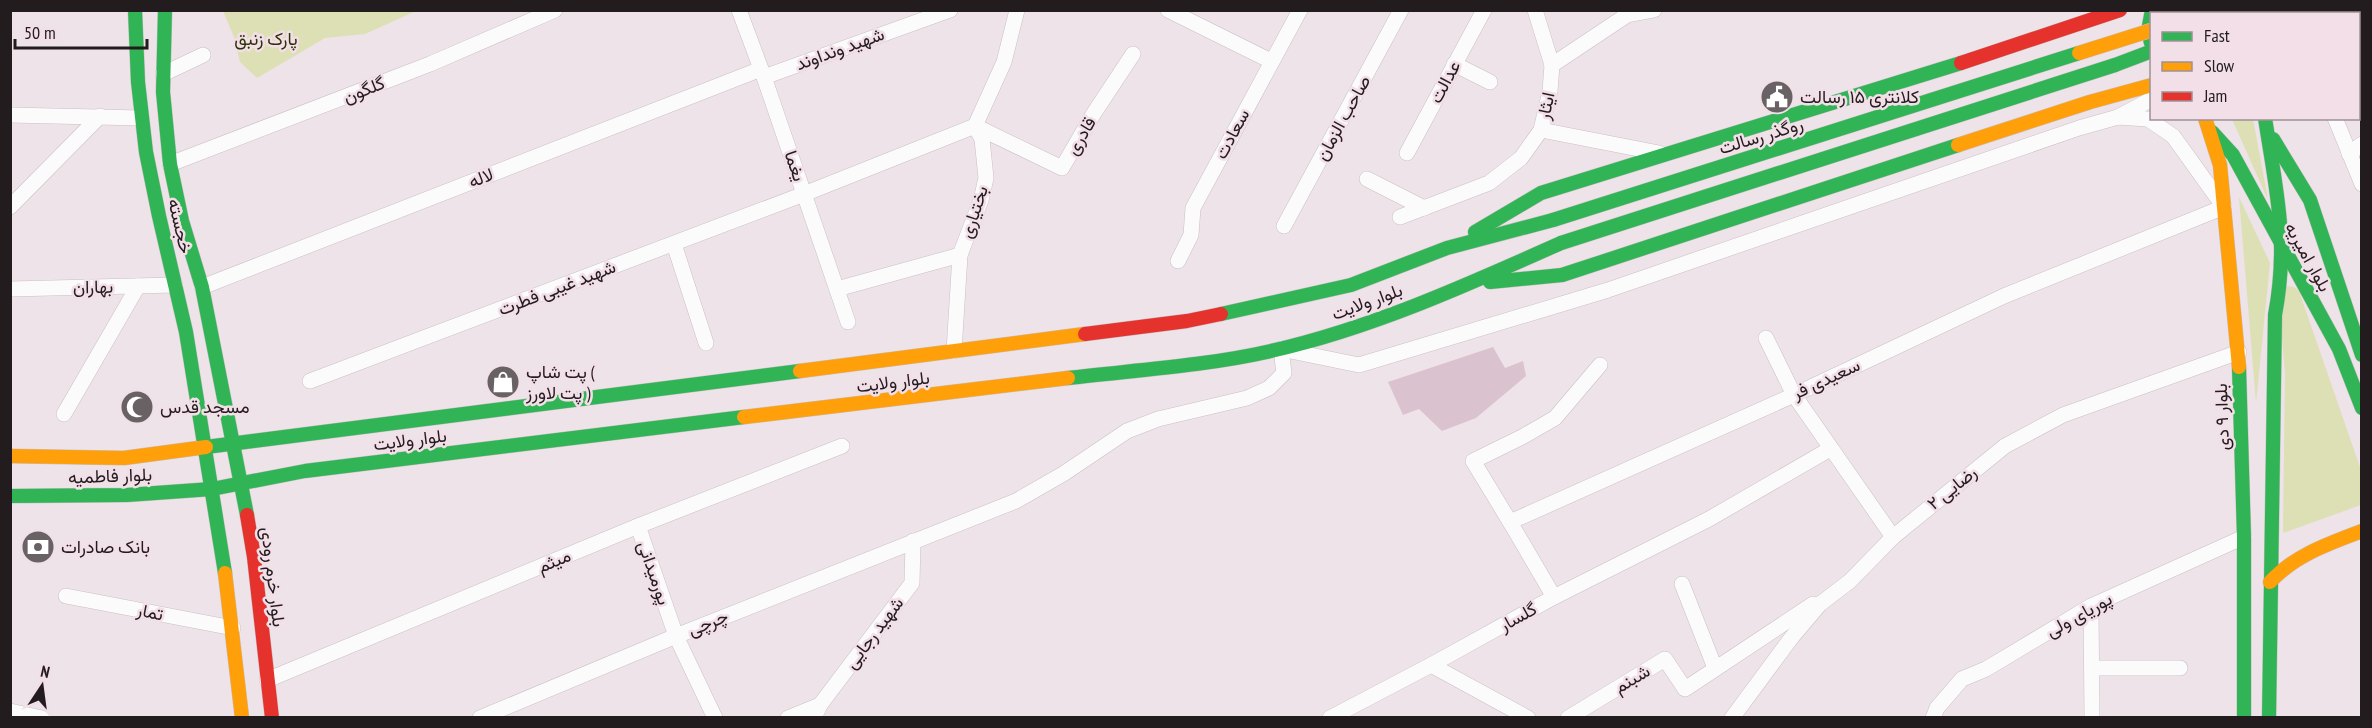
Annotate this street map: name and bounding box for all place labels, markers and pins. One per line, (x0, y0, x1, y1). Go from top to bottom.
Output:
public building icon: کلانتری ۱۵ رسالت (1759, 79, 1795, 115)
place label: کلانتری ۱۵ رسالت (1800, 85, 1919, 108)
place label: پت شاپ ( پت لاورز ) (525, 360, 596, 405)
shop icon: پت شاپ ( پت لاورز ) (485, 364, 521, 400)
mosque icon: مسجد قدس (119, 389, 155, 425)
place label: مسجد قدس (160, 395, 250, 418)
bank icon: بانک صادرات (20, 529, 56, 565)
place label: بانک صادرات (61, 535, 150, 558)

